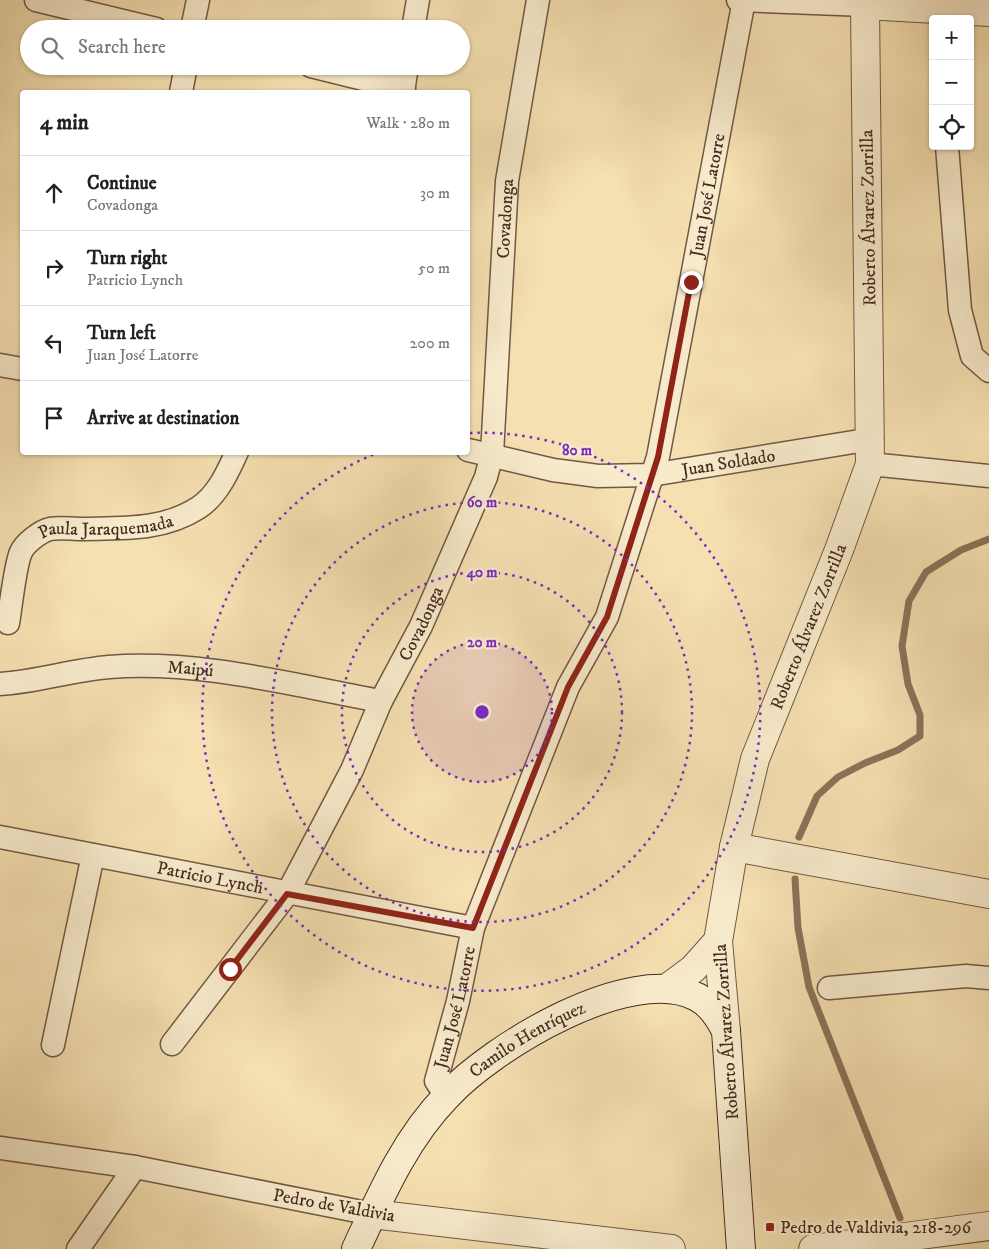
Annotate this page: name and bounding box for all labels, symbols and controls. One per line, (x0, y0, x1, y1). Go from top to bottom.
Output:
map controls (929, 15, 974, 150)
button: + (929, 15, 974, 60)
search box (20, 20, 470, 75)
icon: search (38, 34, 66, 62)
text: Search here (78, 36, 166, 59)
button: − (929, 60, 974, 105)
button: locate (929, 105, 974, 150)
text: 4 min (40, 110, 89, 136)
text: Walk · 280 m (366, 113, 450, 133)
street label: Roberto Álvarez Zorrilla (855, 129, 882, 306)
street label: Juan José Latorre (685, 132, 731, 261)
text: Continue (87, 172, 157, 195)
street label: Covadonga (493, 178, 519, 259)
icon: ahead (40, 179, 68, 207)
text: 30 m (420, 183, 450, 203)
text: Covadonga (87, 195, 158, 215)
text: Turn right (87, 247, 167, 270)
icon: right (40, 254, 68, 282)
text: 50 m (418, 258, 450, 278)
text: Patricio Lynch (87, 270, 183, 290)
route end (680, 271, 703, 294)
text: Turn left (87, 322, 156, 345)
icon: left (40, 329, 68, 357)
text: 200 m (409, 333, 450, 353)
text: Juan José Latorre (87, 345, 198, 365)
icon: arrive (40, 404, 68, 432)
text: Arrive at destination (87, 407, 239, 430)
text: 80 m (562, 441, 593, 460)
street label: Juan Soldado (678, 445, 777, 482)
text: 60 m (467, 493, 498, 512)
street label: Paula Jaraquemada (35, 510, 177, 544)
street label: Roberto Álvarez Zorrilla (766, 541, 852, 713)
text: 40 m (465, 563, 498, 582)
street label: Covadonga (394, 583, 449, 665)
text: 20 m (467, 633, 498, 652)
street label: Maipú (167, 656, 215, 683)
centre of rings (473, 703, 491, 721)
street label: Patricio Lynch (155, 857, 266, 900)
street label: Roberto Álvarez Zorrilla (709, 943, 744, 1121)
street label: Juan José Latorre (429, 944, 481, 1073)
route start (219, 958, 242, 981)
street label: Camilo Henríquez (465, 997, 589, 1083)
street label: Pedro de Valdivia (271, 1184, 397, 1228)
place label: Pedro de Valdivia, 218-296 (780, 1217, 972, 1239)
marker: Pedro de Valdivia, 218-296 (764, 1221, 776, 1233)

